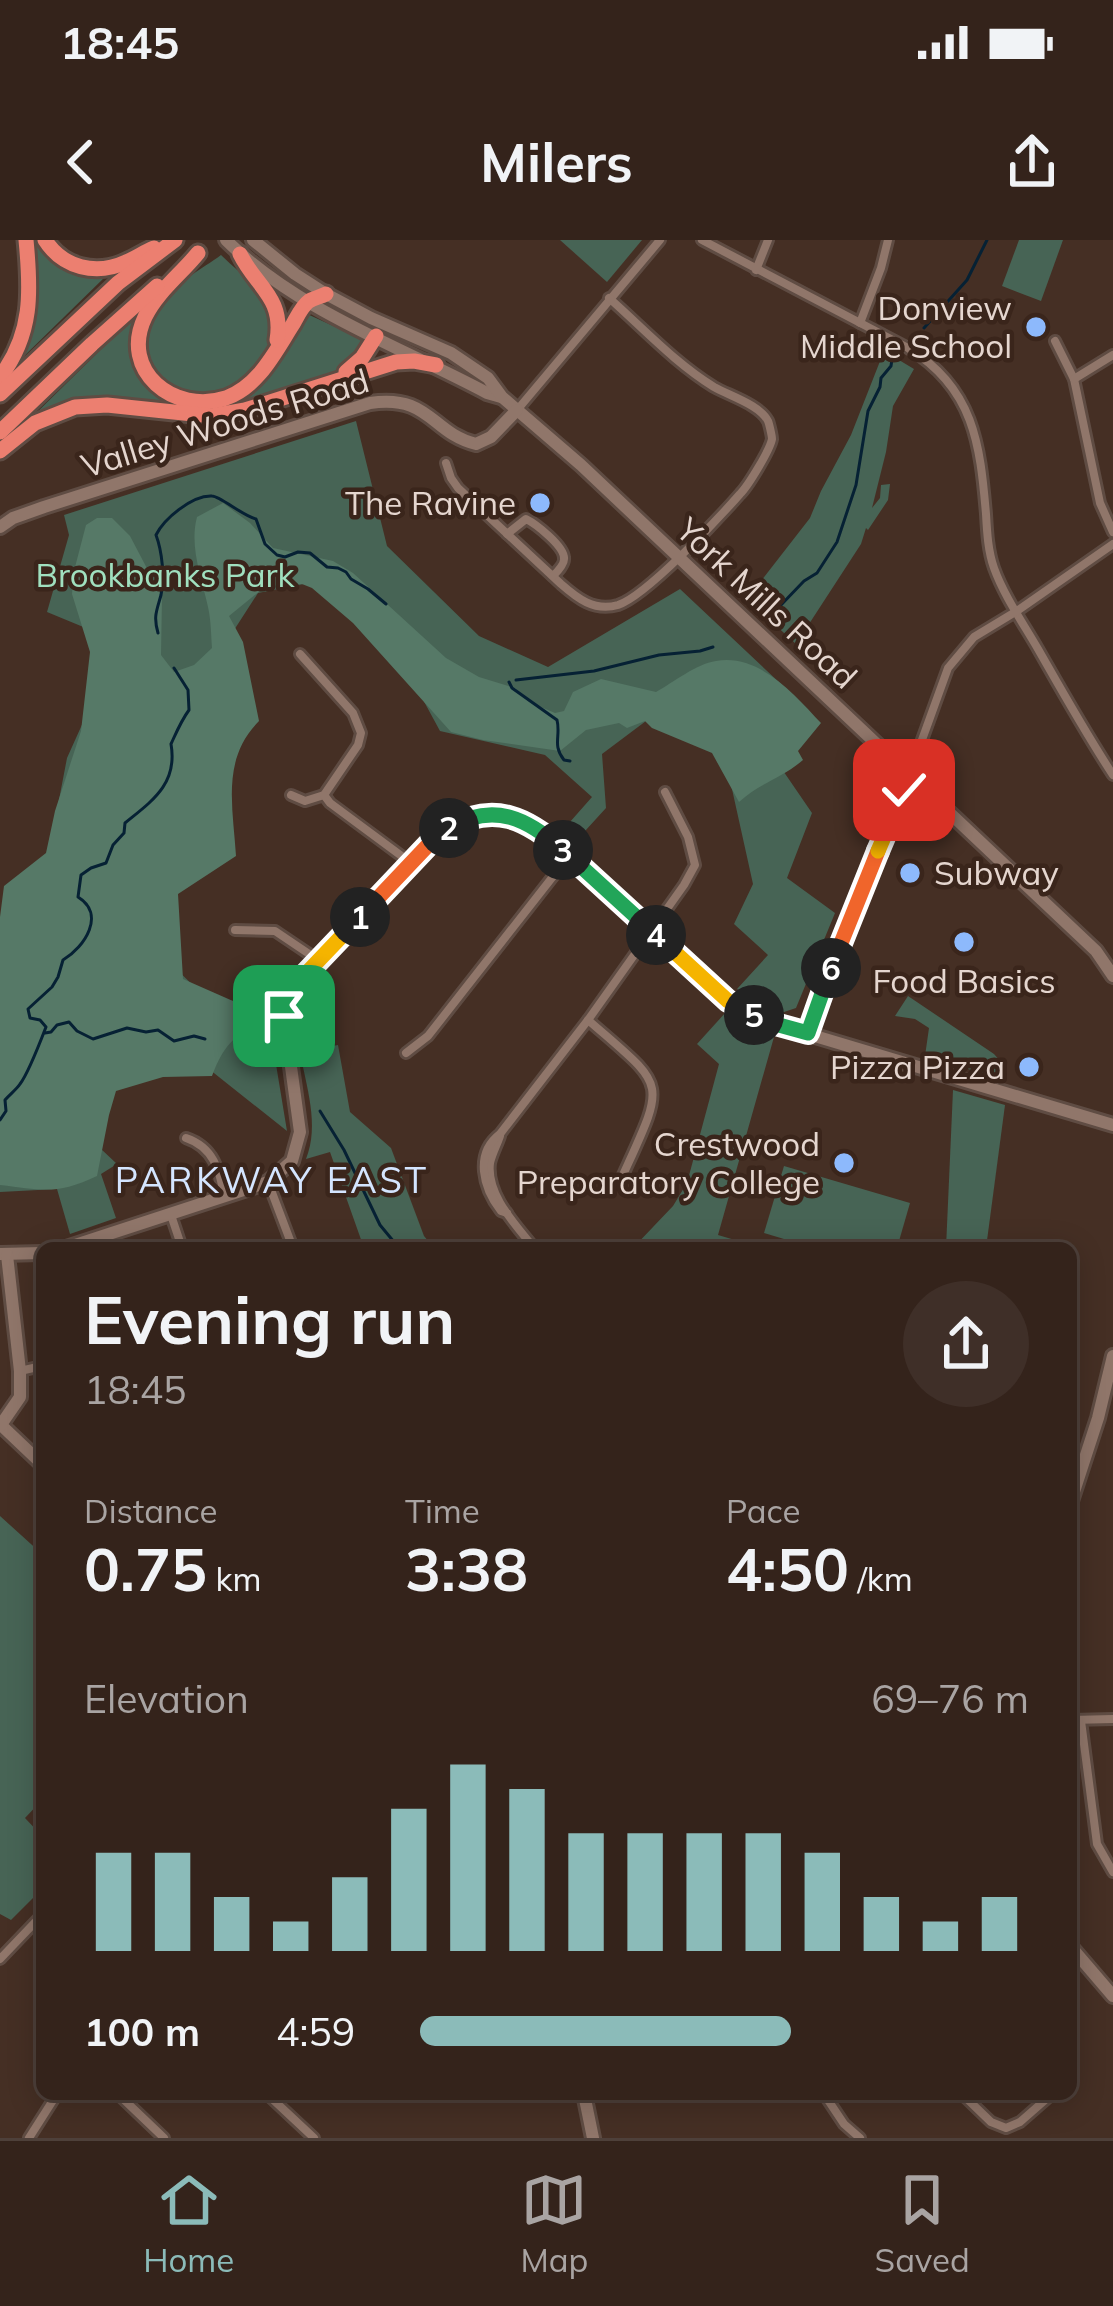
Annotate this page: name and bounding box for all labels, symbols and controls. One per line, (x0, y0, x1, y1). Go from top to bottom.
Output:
text: 18:45 (60, 14, 179, 70)
text: Milers (480, 128, 633, 196)
icon: back (48, 129, 114, 195)
icon: share (999, 129, 1065, 195)
place label: Donview Middle School (800, 287, 1012, 366)
marker: Donview Middle School (1023, 314, 1049, 340)
street label: Valley Woods Road (76, 359, 374, 486)
place label: The Ravine (345, 482, 516, 523)
marker: The Ravine (527, 490, 553, 516)
street label: York Mills Road (668, 508, 866, 697)
park label: Brookbanks Park (36, 554, 295, 595)
pin (853, 739, 955, 841)
icon: check (871, 757, 937, 823)
pin: 2 (419, 798, 479, 858)
text: 2 (439, 807, 459, 848)
pin: 3 (533, 820, 593, 880)
text: 3 (553, 829, 573, 870)
place label: Subway (934, 852, 1059, 893)
marker: Subway (897, 860, 923, 886)
pin: 1 (330, 887, 390, 947)
text: 1 (350, 896, 370, 937)
pin: 4 (626, 905, 686, 965)
text: 4 (646, 914, 666, 955)
marker: Food Basics (951, 929, 977, 955)
pin: 6 (801, 938, 861, 998)
text: 6 (821, 947, 841, 988)
place label: Food Basics (872, 960, 1056, 1001)
pin (233, 965, 335, 1067)
icon: arrive (251, 983, 317, 1049)
pin: 5 (724, 985, 784, 1045)
text: 5 (744, 994, 764, 1035)
place label: Pizza Pizza (830, 1046, 1005, 1087)
marker: Pizza Pizza (1016, 1054, 1042, 1080)
place label: Crestwood Preparatory College (517, 1123, 820, 1202)
marker: Crestwood Preparatory College (831, 1150, 857, 1176)
district label: PARKWAY EAST (115, 1157, 429, 1202)
text: Evening run (84, 1278, 455, 1361)
button: share (903, 1281, 1029, 1407)
text: 18:45 (84, 1365, 187, 1414)
text: Distance (84, 1490, 217, 1531)
text: Time (405, 1490, 480, 1531)
text: Pace (726, 1490, 800, 1531)
text: 0.75 (84, 1531, 207, 1606)
text: 3:38 (405, 1531, 528, 1606)
text: 4:50 (726, 1531, 849, 1606)
text: km (207, 1558, 261, 1599)
text: /km (849, 1558, 913, 1599)
text: Elevation (84, 1674, 249, 1723)
text: 69–76 m (871, 1674, 1029, 1723)
text: 100 m (84, 2007, 200, 2056)
text: 4:59 (276, 2007, 355, 2056)
tab: Home (143, 2167, 234, 2280)
tab: Map (520, 2167, 588, 2280)
tab: Saved (875, 2167, 970, 2280)

